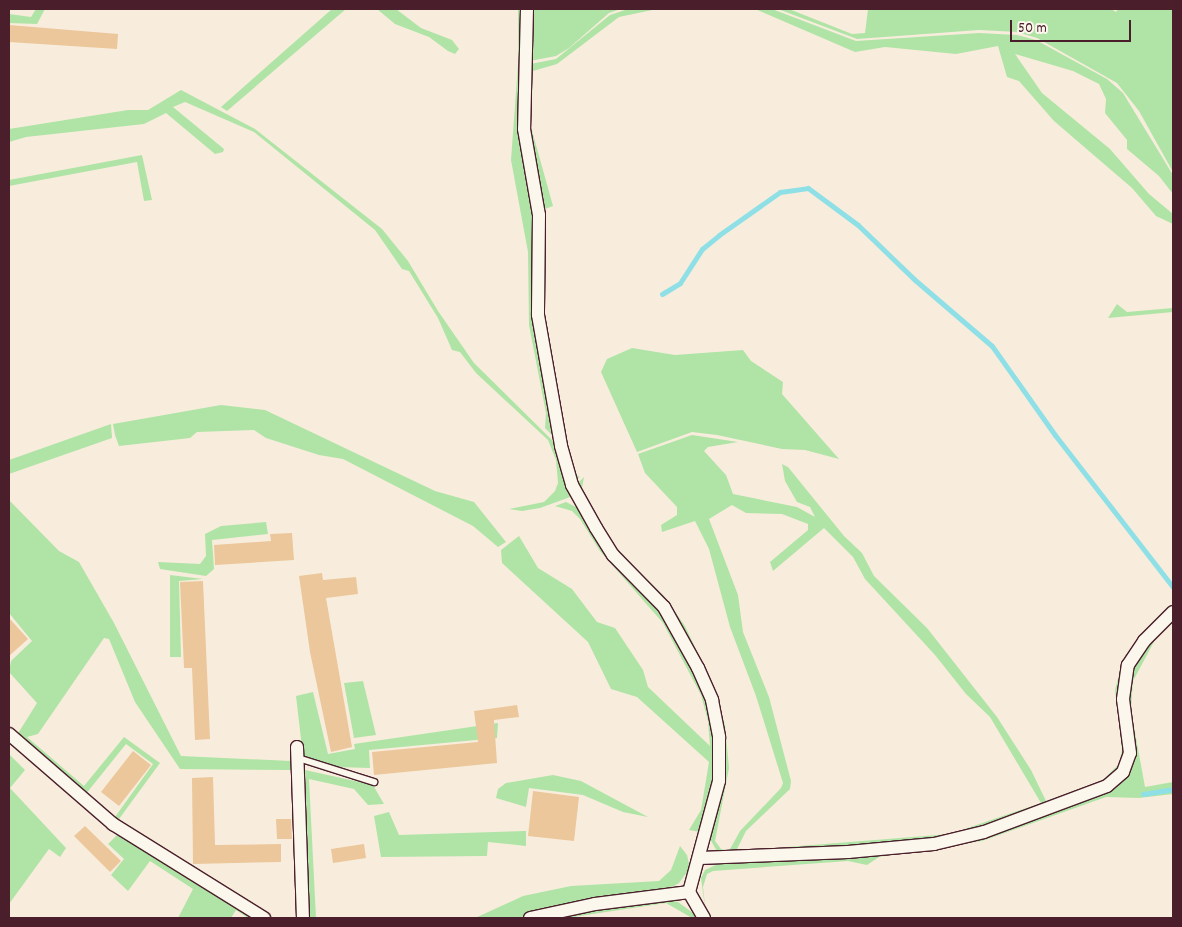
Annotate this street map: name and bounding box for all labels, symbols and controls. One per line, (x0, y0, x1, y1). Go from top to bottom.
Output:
scale bar (1012, 10, 1133, 42)
text: 50 m (1018, 18, 1047, 40)

